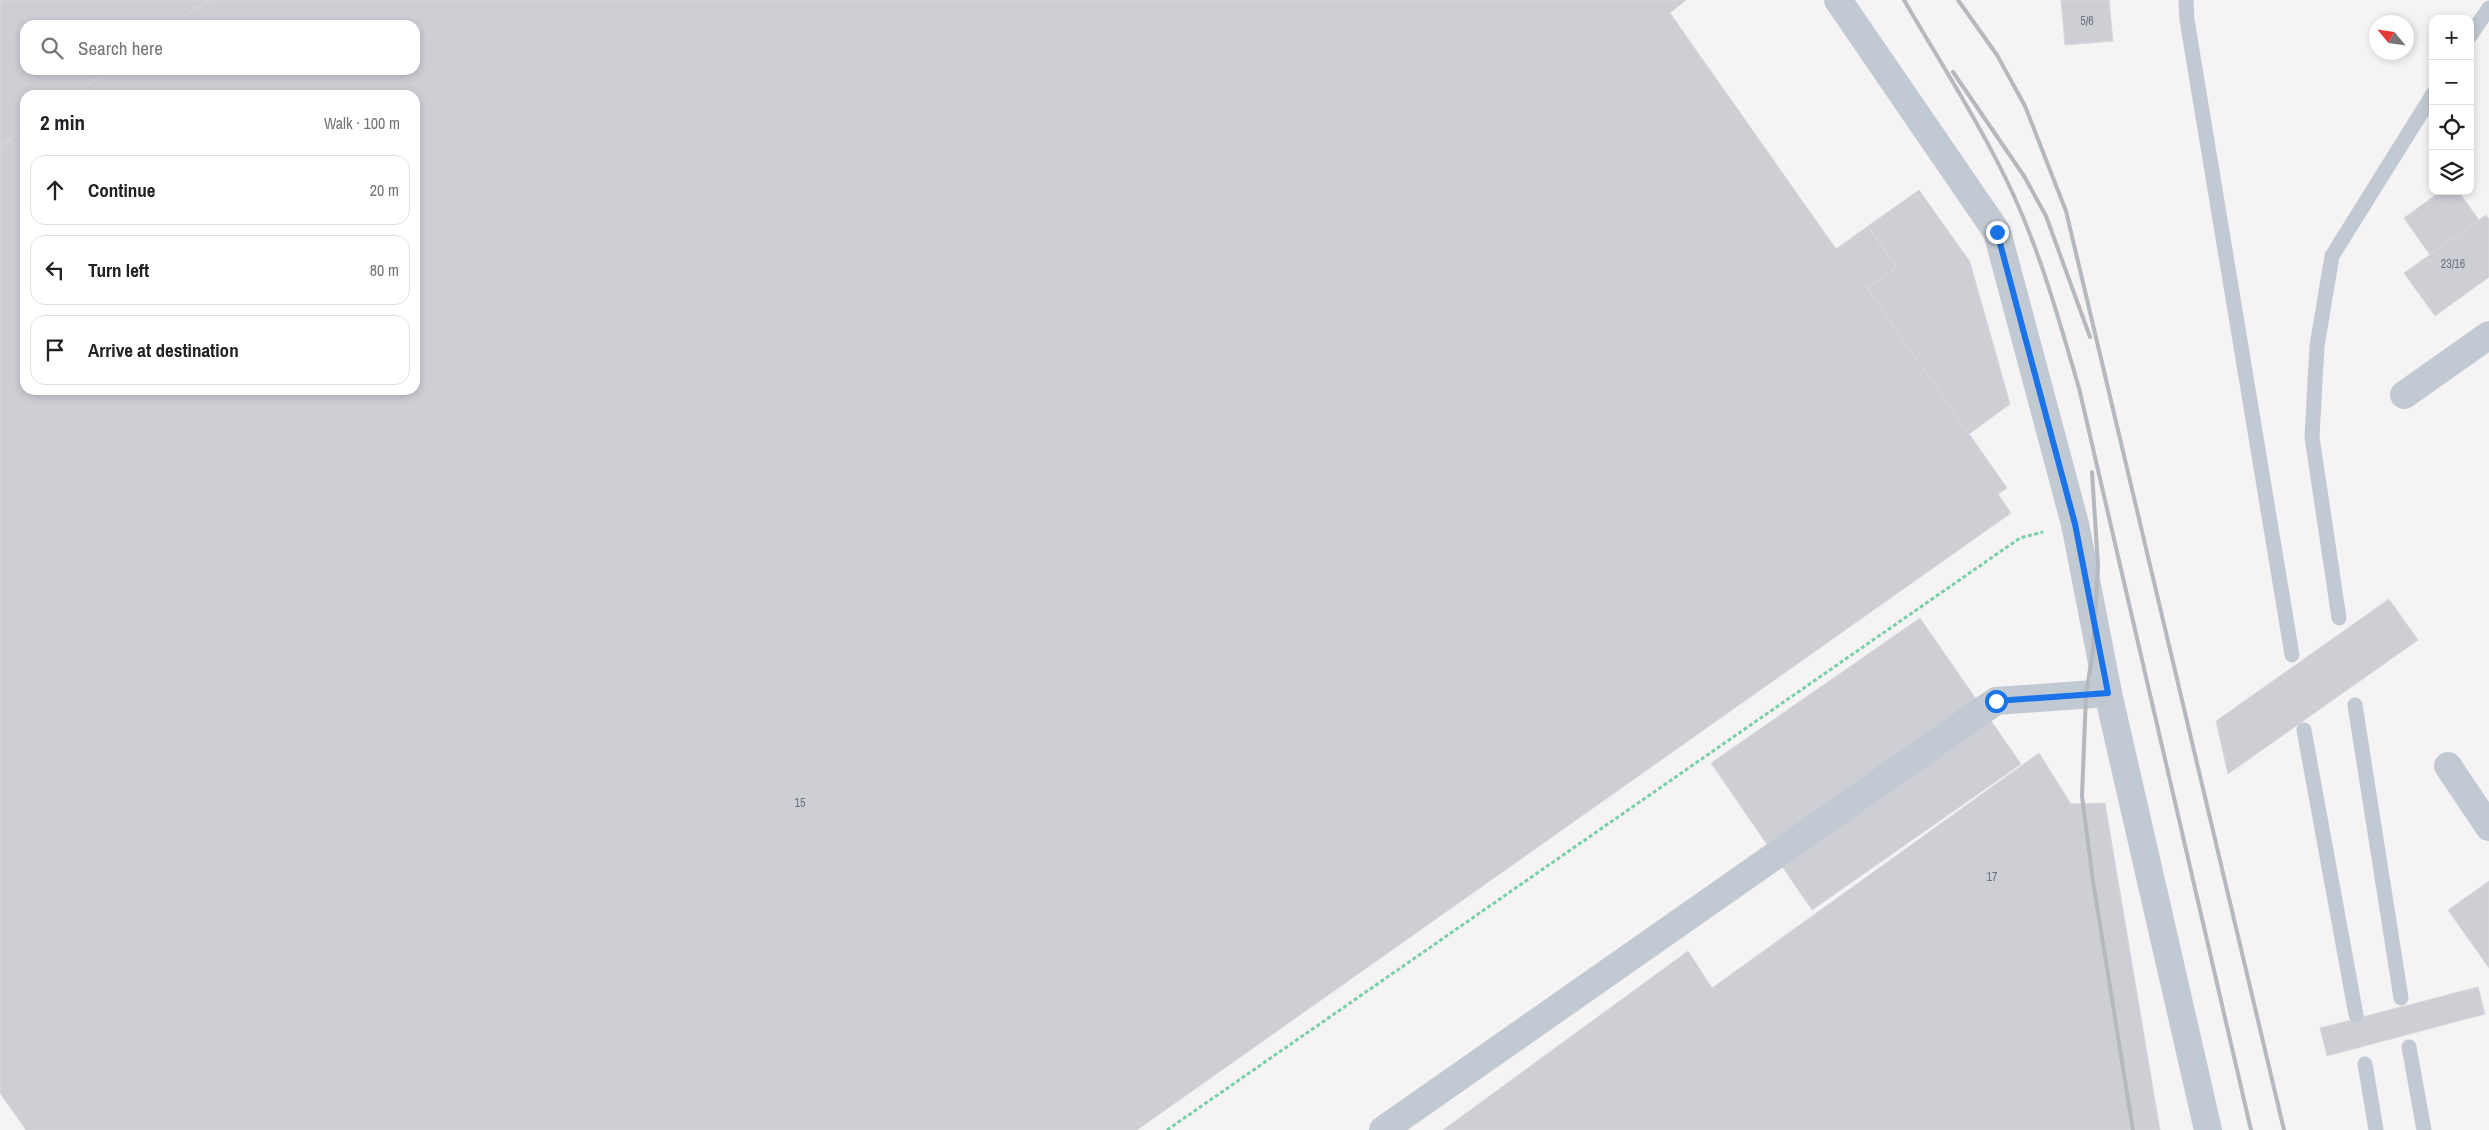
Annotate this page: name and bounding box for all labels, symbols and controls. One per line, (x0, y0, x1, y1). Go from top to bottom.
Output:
house number: 5/6 (2080, 13, 2094, 29)
north arrow (2369, 15, 2414, 60)
map controls (2429, 15, 2474, 195)
button: + (2429, 15, 2474, 60)
search box (20, 20, 420, 75)
icon: search (38, 34, 66, 62)
text: Search here (78, 35, 163, 61)
button: − (2429, 60, 2474, 105)
button: locate (2429, 105, 2474, 150)
text: 2 min (40, 108, 85, 137)
text: Walk · 100 m (324, 112, 400, 134)
button: layers (2429, 150, 2474, 195)
icon: ahead (41, 176, 69, 204)
text: Continue (88, 177, 156, 203)
text: 20 m (370, 179, 399, 201)
route end (1986, 221, 2009, 244)
icon: left (41, 256, 69, 284)
house number: 23/16 (2441, 256, 2465, 272)
text: Turn left (88, 257, 149, 283)
text: 80 m (370, 259, 399, 281)
icon: arrive (41, 336, 69, 364)
text: Arrive at destination (88, 337, 239, 363)
route start (1985, 690, 2008, 713)
house number: 15 (795, 795, 806, 811)
house number: 17 (1987, 869, 1998, 885)

